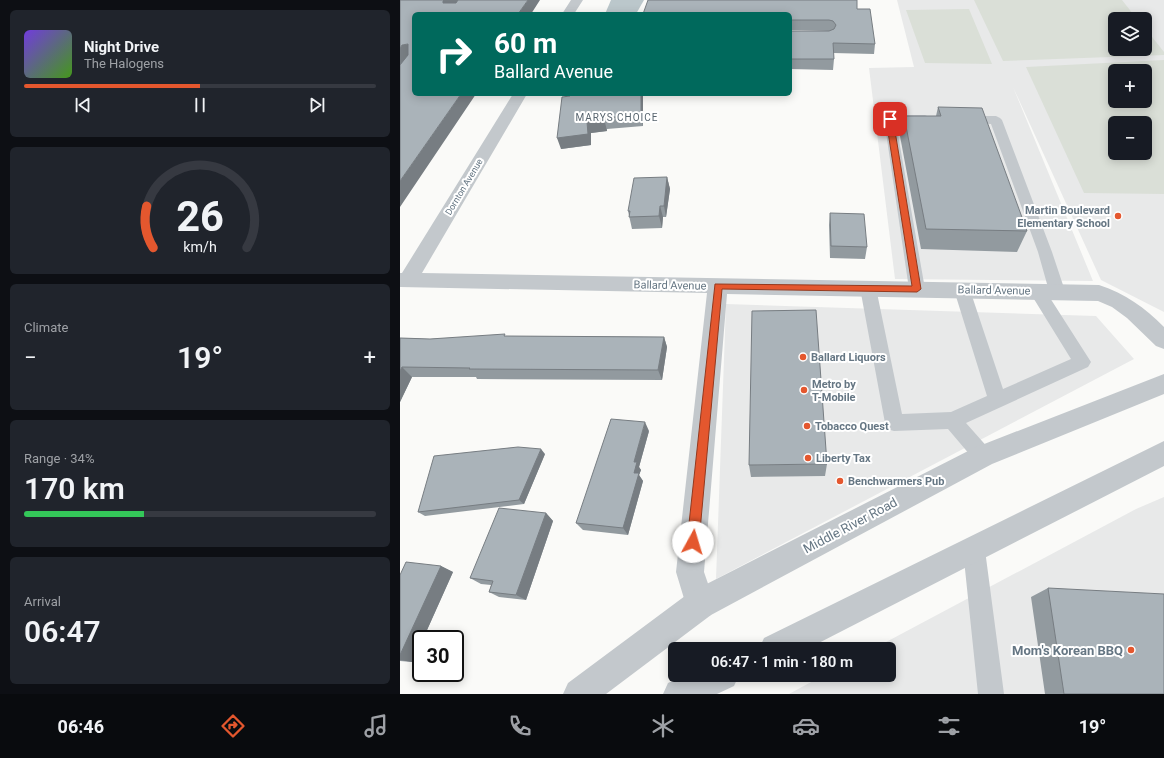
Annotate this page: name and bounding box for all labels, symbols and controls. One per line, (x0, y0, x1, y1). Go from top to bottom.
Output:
map controls (1108, 12, 1152, 160)
button: layers (1108, 12, 1152, 56)
text: 60 m (494, 27, 557, 60)
icon: right (428, 28, 480, 80)
text: Night Drive (84, 38, 159, 56)
text: The Halogens (84, 56, 164, 71)
text: Ballard Avenue (494, 61, 613, 82)
button: + (1108, 64, 1152, 108)
icon: previous (72, 94, 94, 116)
icon: pause (189, 94, 211, 116)
icon: next (306, 94, 328, 116)
pin (873, 102, 907, 136)
icon: arrive (879, 108, 901, 130)
district label: MARYS CHOICE (575, 112, 659, 123)
button: − (1108, 116, 1152, 160)
street label: Dornton Avenue (443, 157, 485, 217)
text: 26 (176, 192, 224, 241)
place label: Martin Boulevard Elementary School (1017, 204, 1110, 230)
marker: Martin Boulevard Elementary School (1113, 211, 1123, 221)
text: km/h (183, 239, 217, 255)
street label: Ballard Avenue (634, 278, 707, 293)
street label: Ballard Avenue (958, 283, 1031, 298)
text: Climate (24, 320, 68, 335)
text: 19° (177, 340, 223, 375)
text: − (24, 345, 37, 370)
text: + (364, 345, 376, 370)
place label: Ballard Liquors (811, 351, 886, 364)
marker: Ballard Liquors (798, 352, 808, 362)
place label: Metro by T-Mobile (812, 378, 856, 404)
marker: Metro by T-Mobile (799, 385, 809, 395)
place label: Tobacco Quest (815, 420, 889, 433)
marker: Tobacco Quest (802, 421, 812, 431)
text: Range · 34% (24, 451, 94, 466)
place label: Liberty Tax (816, 452, 871, 465)
marker: Liberty Tax (803, 453, 813, 463)
text: 170 km (24, 471, 125, 506)
place label: Benchwarmers Pub (848, 475, 944, 488)
marker: Benchwarmers Pub (835, 476, 845, 486)
street label: Middle River Road (801, 494, 900, 557)
position arrow (672, 521, 714, 563)
text: Arrival (24, 594, 61, 609)
text: 06:47 (24, 614, 101, 649)
speed limit sign: 30 (412, 630, 464, 682)
place label: Mom's Korean BBQ (1012, 643, 1123, 658)
marker: Mom's Korean BBQ (1126, 645, 1136, 655)
text: 06:47 · 1 min · 180 m (711, 653, 853, 671)
icon: directions (219, 712, 247, 740)
icon: music (362, 712, 390, 740)
icon: phone (506, 712, 534, 740)
icon: climate (649, 712, 677, 740)
icon: car (792, 712, 820, 740)
icon: filters (935, 712, 963, 740)
text: 06:46 (58, 716, 104, 737)
text: 19° (1079, 716, 1106, 737)

